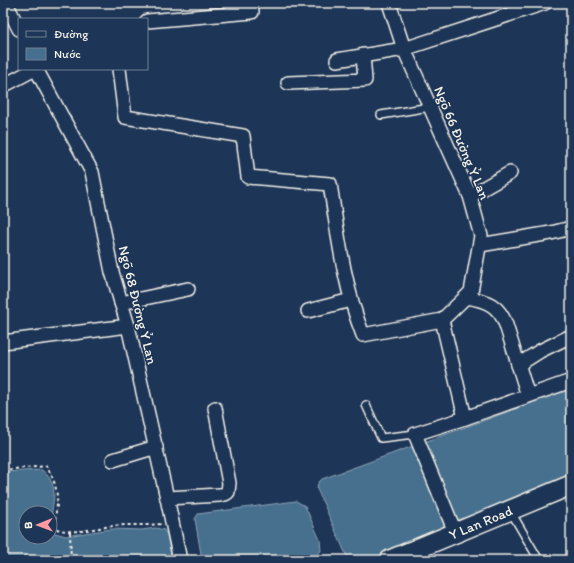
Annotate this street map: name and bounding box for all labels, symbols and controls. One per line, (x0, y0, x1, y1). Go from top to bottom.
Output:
legend (18, 18, 148, 70)
text: Đường (54, 27, 89, 41)
text: Nước (54, 47, 81, 61)
street label: Ngõ 66 Đường Ỷ Lan (430, 84, 493, 202)
street label: Ngõ 68 Đường Ỷ Lan (115, 244, 161, 366)
street label: Y Lan Road (446, 502, 515, 544)
north arrow (18, 505, 58, 545)
text: B (22, 521, 35, 529)

